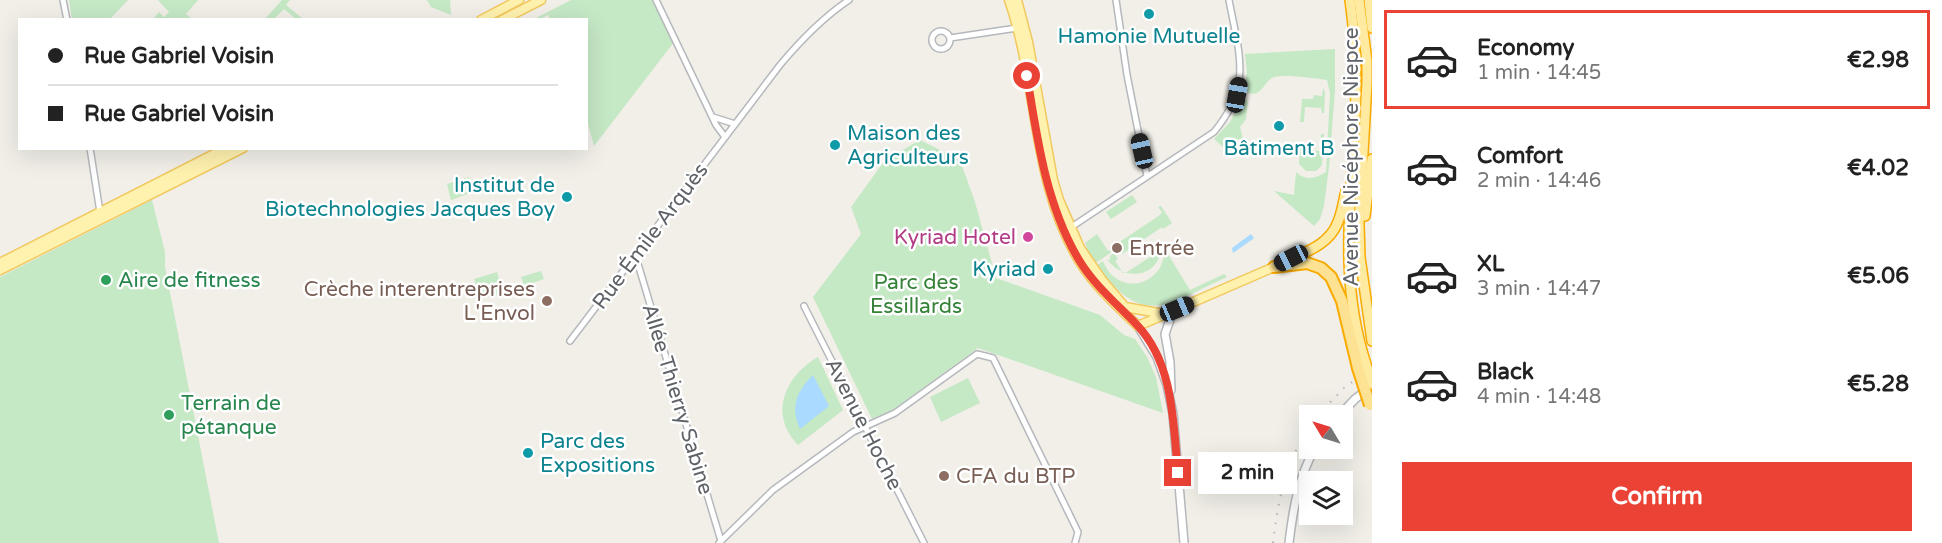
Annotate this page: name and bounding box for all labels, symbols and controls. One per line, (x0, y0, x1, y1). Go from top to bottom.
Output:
marker: Hamonie Mutuelle (1142, 7, 1156, 21)
place label: Hamonie Mutuelle (1058, 24, 1241, 49)
street label: Avenue Nicéphore Niepce (1339, 27, 1364, 287)
icon: car (1405, 33, 1459, 87)
text: Economy (1477, 35, 1574, 61)
text: Rue Gabriel Voisin (84, 43, 274, 69)
text: €2.98 (1847, 47, 1909, 73)
text: 1 min · 14:45 (1477, 61, 1601, 85)
route start (1013, 62, 1040, 89)
car (1225, 76, 1249, 114)
text: Rue Gabriel Voisin (84, 101, 274, 127)
marker: Bâtiment B (1272, 119, 1286, 133)
place label: Maison des Agriculteurs (847, 121, 969, 170)
car (1129, 131, 1155, 171)
place label: Bâtiment B (1223, 136, 1335, 161)
marker: Maison des Agriculteurs (828, 138, 842, 152)
icon: car (1405, 141, 1459, 195)
text: Comfort (1477, 143, 1563, 169)
text: €4.02 (1847, 155, 1909, 181)
street label: Rue Émile Arquès (587, 158, 714, 314)
text: 2 min · 14:46 (1477, 169, 1601, 193)
place label: Institut de Biotechnologies Jacques Boy (265, 173, 555, 222)
marker: Institut de Biotechnologies Jacques Boy (560, 190, 574, 204)
place label: Kyriad Hotel (894, 225, 1016, 250)
marker: Kyriad Hotel (1021, 230, 1035, 244)
place label: Entrée (1129, 236, 1194, 261)
marker: Entrée (1110, 241, 1124, 255)
car (1271, 242, 1311, 274)
icon: car (1405, 249, 1459, 303)
text: XL (1477, 251, 1504, 277)
place label: Kyriad (972, 257, 1036, 282)
marker: Kyriad (1041, 262, 1055, 276)
text: €5.06 (1847, 263, 1909, 289)
place label: Aire de fitness (118, 268, 261, 293)
park label: Parc des Essillards (870, 270, 962, 319)
marker: Aire de fitness (99, 273, 113, 287)
place label: Crèche interentreprises L'Envol (304, 277, 535, 326)
text: 3 min · 14:47 (1477, 277, 1601, 301)
marker: Crèche interentreprises L'Envol (540, 294, 554, 308)
car (1157, 294, 1197, 324)
street label: Allée Thierry Sabine (637, 301, 719, 498)
street label: Avenue Hoche (820, 354, 908, 495)
icon: car (1405, 357, 1459, 411)
text: Black (1477, 359, 1534, 385)
text: €5.28 (1847, 371, 1909, 397)
text: 4 min · 14:48 (1477, 385, 1601, 409)
place label: Terrain de pétanque (181, 391, 281, 440)
north arrow (1299, 405, 1353, 459)
map controls (1299, 405, 1353, 525)
marker: Terrain de pétanque (162, 408, 176, 422)
place label: Parc des Expositions (540, 429, 655, 478)
marker: Parc des Expositions (521, 446, 535, 460)
callout: 2 min (1199, 452, 1298, 494)
route end (1164, 459, 1191, 486)
text: 2 min (1221, 461, 1274, 485)
button: Confirm (1402, 462, 1912, 531)
place label: CFA du BTP (956, 464, 1075, 489)
marker: CFA du BTP (937, 469, 951, 483)
button: layers (1299, 471, 1353, 525)

